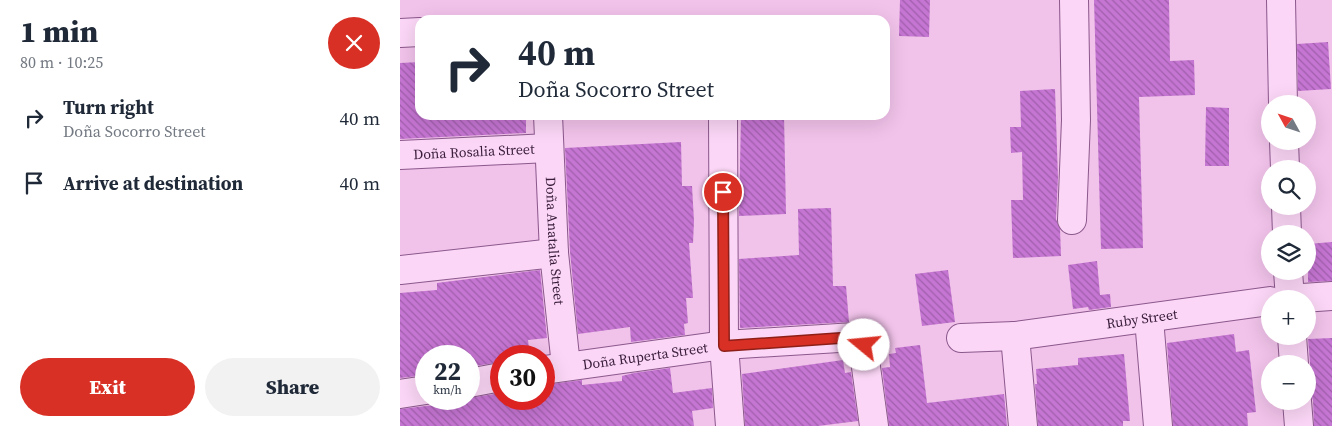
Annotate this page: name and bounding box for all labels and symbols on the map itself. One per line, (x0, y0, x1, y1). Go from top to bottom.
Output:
north arrow (1261, 95, 1316, 150)
street label: Doña Rosalia Street (413, 139, 535, 164)
pin (702, 171, 744, 213)
street label: Doña Anatalia Street (541, 176, 569, 306)
street label: Ruby Street (1105, 304, 1179, 333)
position arrow (837, 318, 889, 370)
street label: Doña Ruperta Street (581, 337, 709, 375)
speed limit sign: 30 (490, 345, 555, 410)

